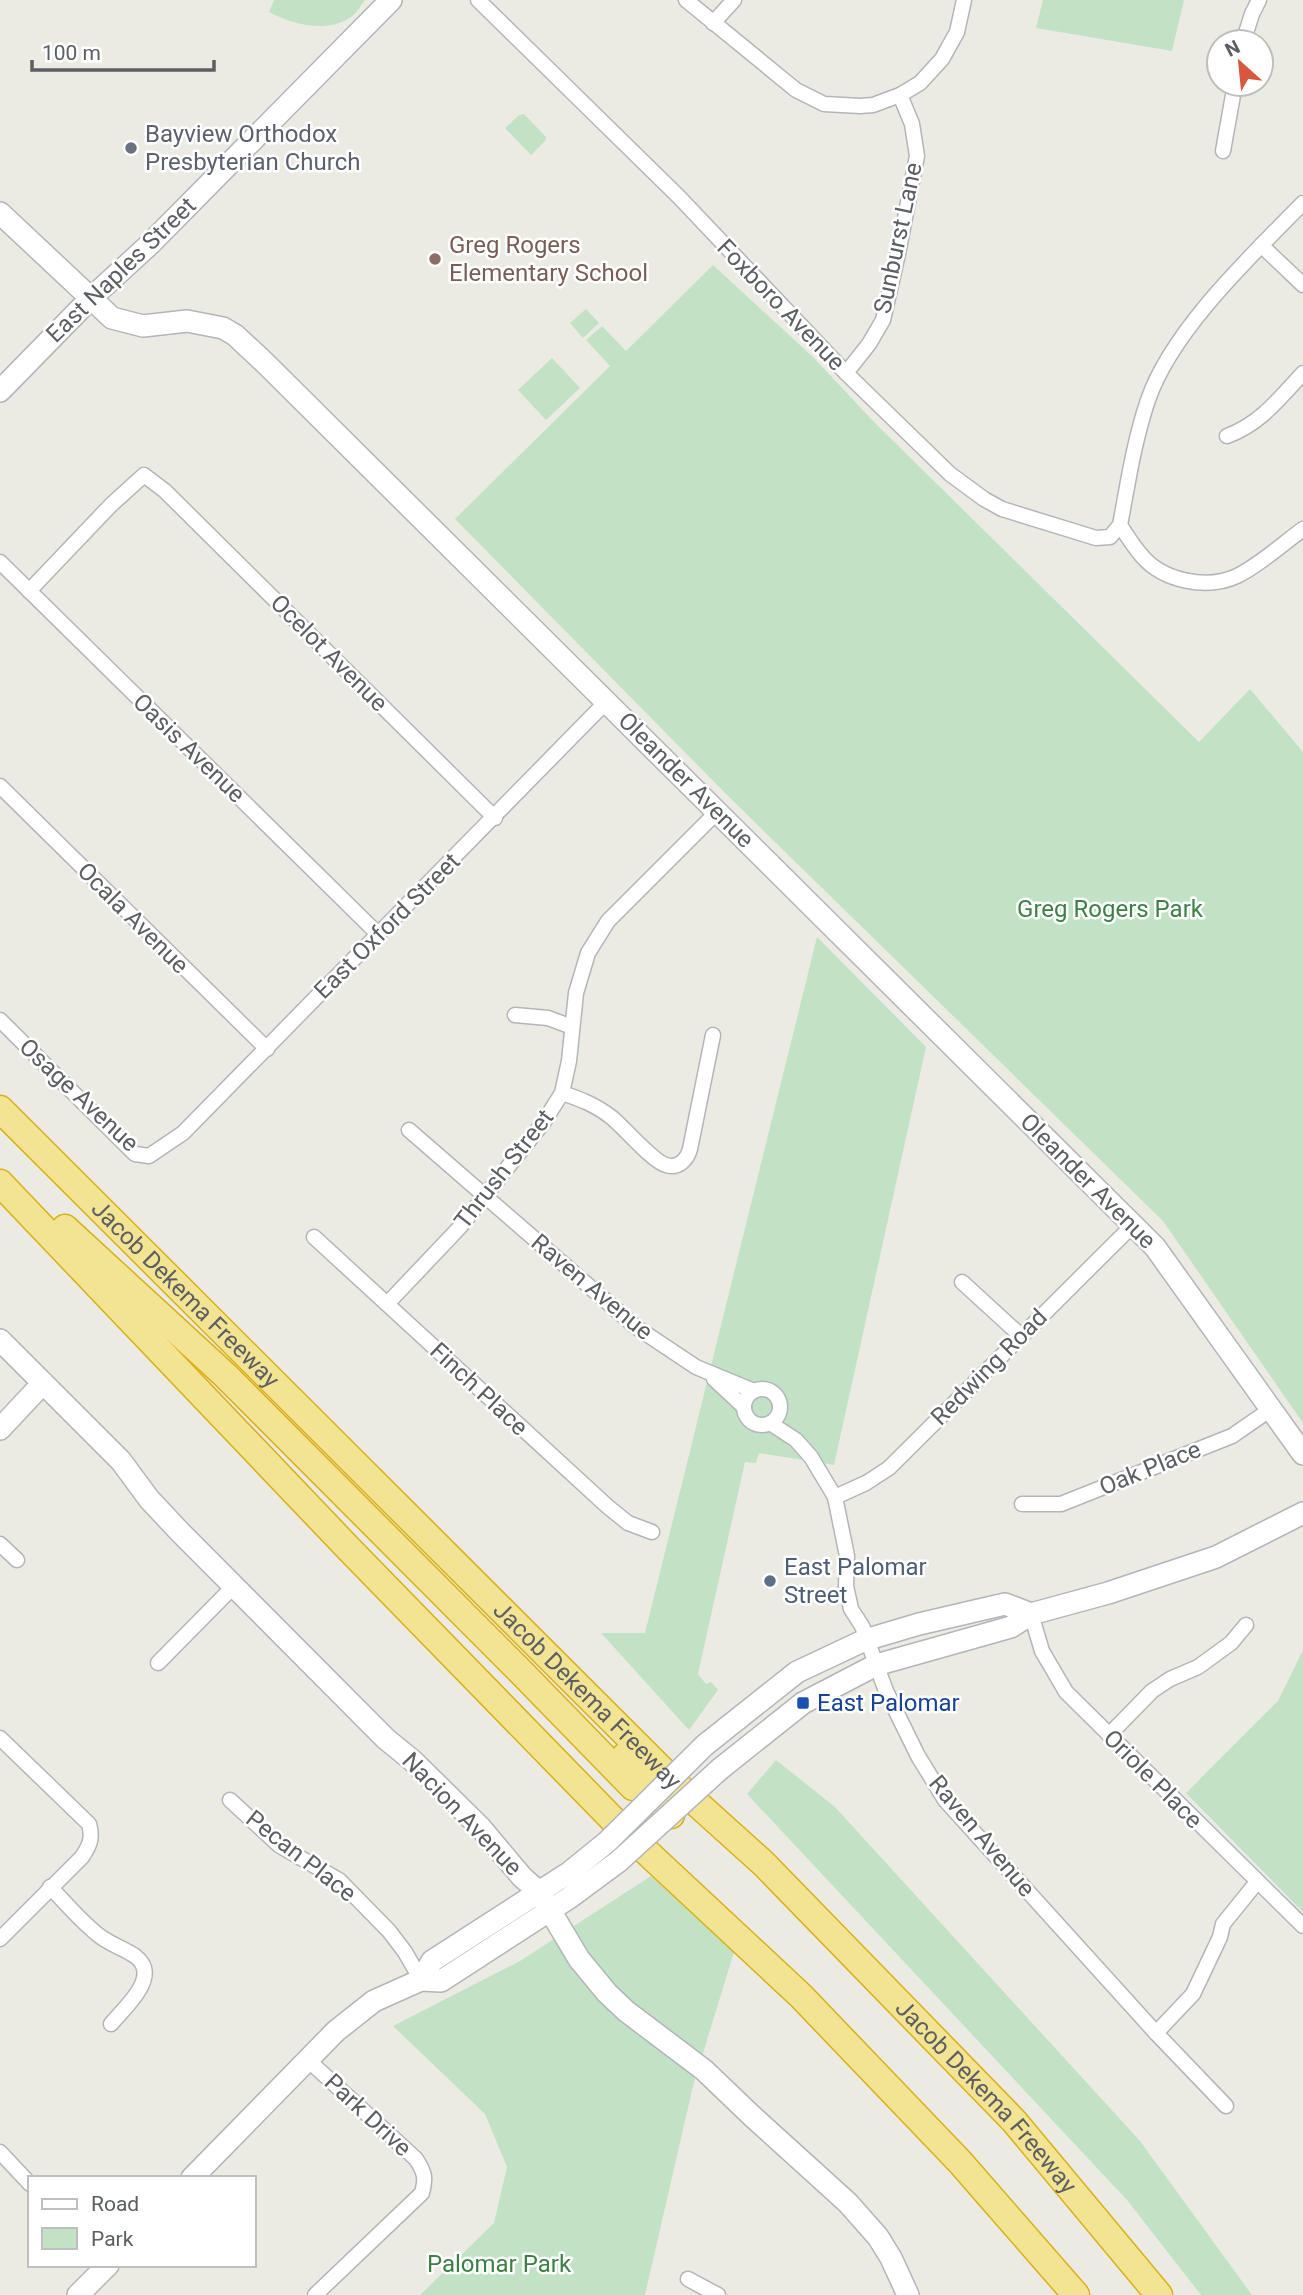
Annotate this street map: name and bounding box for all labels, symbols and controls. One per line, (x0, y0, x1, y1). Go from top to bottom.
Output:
scale bar (32, 28, 214, 72)
north arrow (1205, 28, 1275, 98)
text: N (1221, 35, 1244, 62)
text: 100 m (42, 41, 101, 65)
place label: Bayview Orthodox Presbyterian Church (145, 120, 360, 176)
marker: Bayview Orthodox Presbyterian Church (123, 140, 139, 156)
street label: Sunburst Lane (868, 160, 928, 316)
street label: East Naples Street (41, 191, 202, 348)
place label: Greg Rogers Elementary School (449, 231, 648, 287)
street label: Foxboro Avenue (711, 234, 851, 376)
marker: Greg Rogers Elementary School (427, 251, 443, 267)
street label: Ocelot Avenue (265, 589, 393, 717)
street label: Oasis Avenue (127, 688, 251, 808)
street label: Oleander Avenue (612, 706, 760, 854)
street label: East Oxford Street (308, 847, 466, 1005)
street label: Ocala Avenue (72, 857, 194, 979)
park label: Greg Rogers Park (1017, 895, 1204, 923)
street label: Osage Avenue (14, 1033, 144, 1157)
street label: Thrush Street (449, 1104, 559, 1234)
street label: Oleander Avenue (1014, 1107, 1162, 1255)
street label: Jacob Dekema Freeway (86, 1195, 286, 1394)
street label: Raven Avenue (526, 1228, 658, 1346)
street label: Redwing Road (925, 1303, 1053, 1431)
street label: Finch Place (424, 1337, 534, 1441)
street label: Oak Place (1095, 1435, 1205, 1501)
place label: East Palomar Street (784, 1553, 927, 1609)
marker: East Palomar Street (762, 1573, 778, 1589)
street label: Jacob Dekema Freeway (488, 1596, 687, 1796)
place label: East Palomar (817, 1689, 960, 1717)
marker: East Palomar (795, 1695, 811, 1711)
street label: Oriole Place (1098, 1724, 1208, 1834)
street label: Nacion Avenue (396, 1747, 528, 1881)
street label: Raven Avenue (923, 1770, 1041, 1902)
street label: Pecan Place (240, 1804, 362, 1908)
street label: Jacob Dekema Freeway (890, 1994, 1083, 2200)
street label: Park Drive (319, 2068, 417, 2162)
legend (28, 2176, 256, 2267)
text: Road (91, 2192, 139, 2216)
text: Park (91, 2227, 134, 2251)
park label: Palomar Park (427, 2250, 572, 2278)

